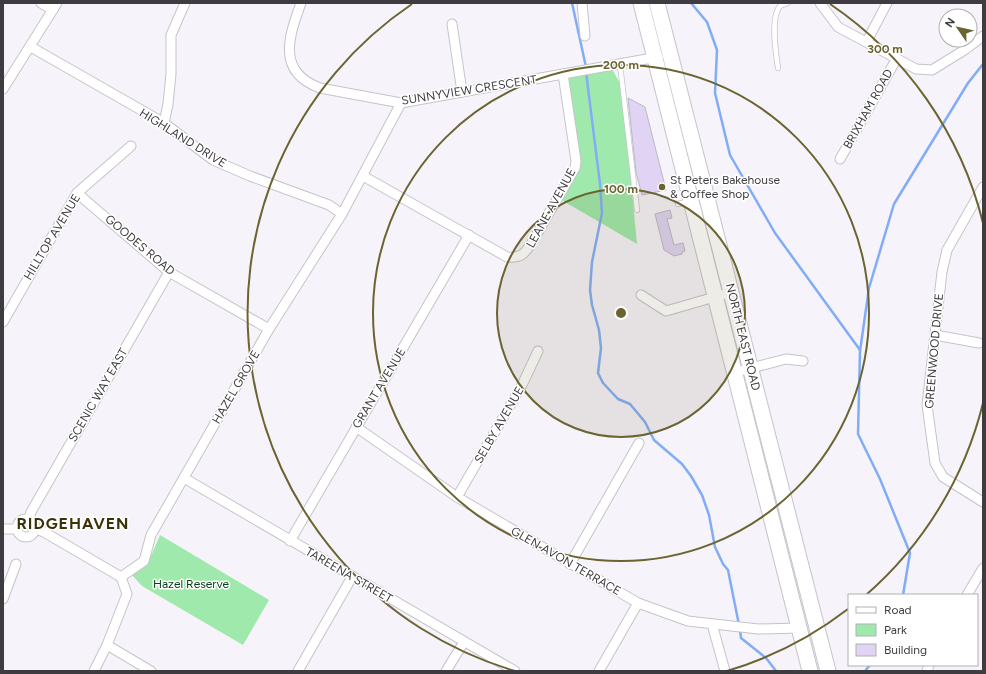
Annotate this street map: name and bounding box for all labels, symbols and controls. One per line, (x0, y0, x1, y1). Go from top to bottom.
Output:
north arrow (938, 8, 978, 48)
text: N (942, 16, 958, 30)
text: 300 m (867, 42, 903, 56)
text: 200 m (603, 58, 639, 72)
street label: BRIXHAM ROAD (840, 67, 896, 151)
street label: SUNNYVIEW CRESCENT (400, 72, 538, 108)
street label: HIGHLAND DRIVE (137, 106, 229, 170)
street label: LEANE AVENUE (523, 166, 579, 250)
place label: St Peters Bakehouse & Coffee Shop (670, 173, 781, 201)
text: 100 m (604, 182, 638, 196)
marker: St Peters Bakehouse & Coffee Shop (657, 182, 667, 192)
street label: HILLTOP AVENUE (21, 192, 83, 282)
street label: GOODES ROAD (102, 212, 178, 278)
street label: NORTH EAST ROAD (723, 282, 763, 392)
street label: GREENWOOD DRIVE (922, 293, 946, 409)
centre of rings (614, 306, 628, 320)
street label: SCENIC WAY EAST (65, 345, 131, 444)
street label: GRANT AVENUE (349, 345, 409, 431)
street label: HAZEL GROVE (209, 348, 263, 426)
street label: SELBY AVENUE (471, 384, 527, 466)
district label: RIDGEHAVEN (17, 514, 129, 533)
street label: GLEN AVON TERRACE (509, 524, 623, 598)
street label: TAREENA STREET (303, 544, 395, 606)
park label: Hazel Reserve (153, 577, 229, 591)
legend (848, 594, 978, 666)
text: Road (884, 603, 912, 617)
text: Park (884, 623, 907, 637)
text: Building (884, 643, 927, 657)

